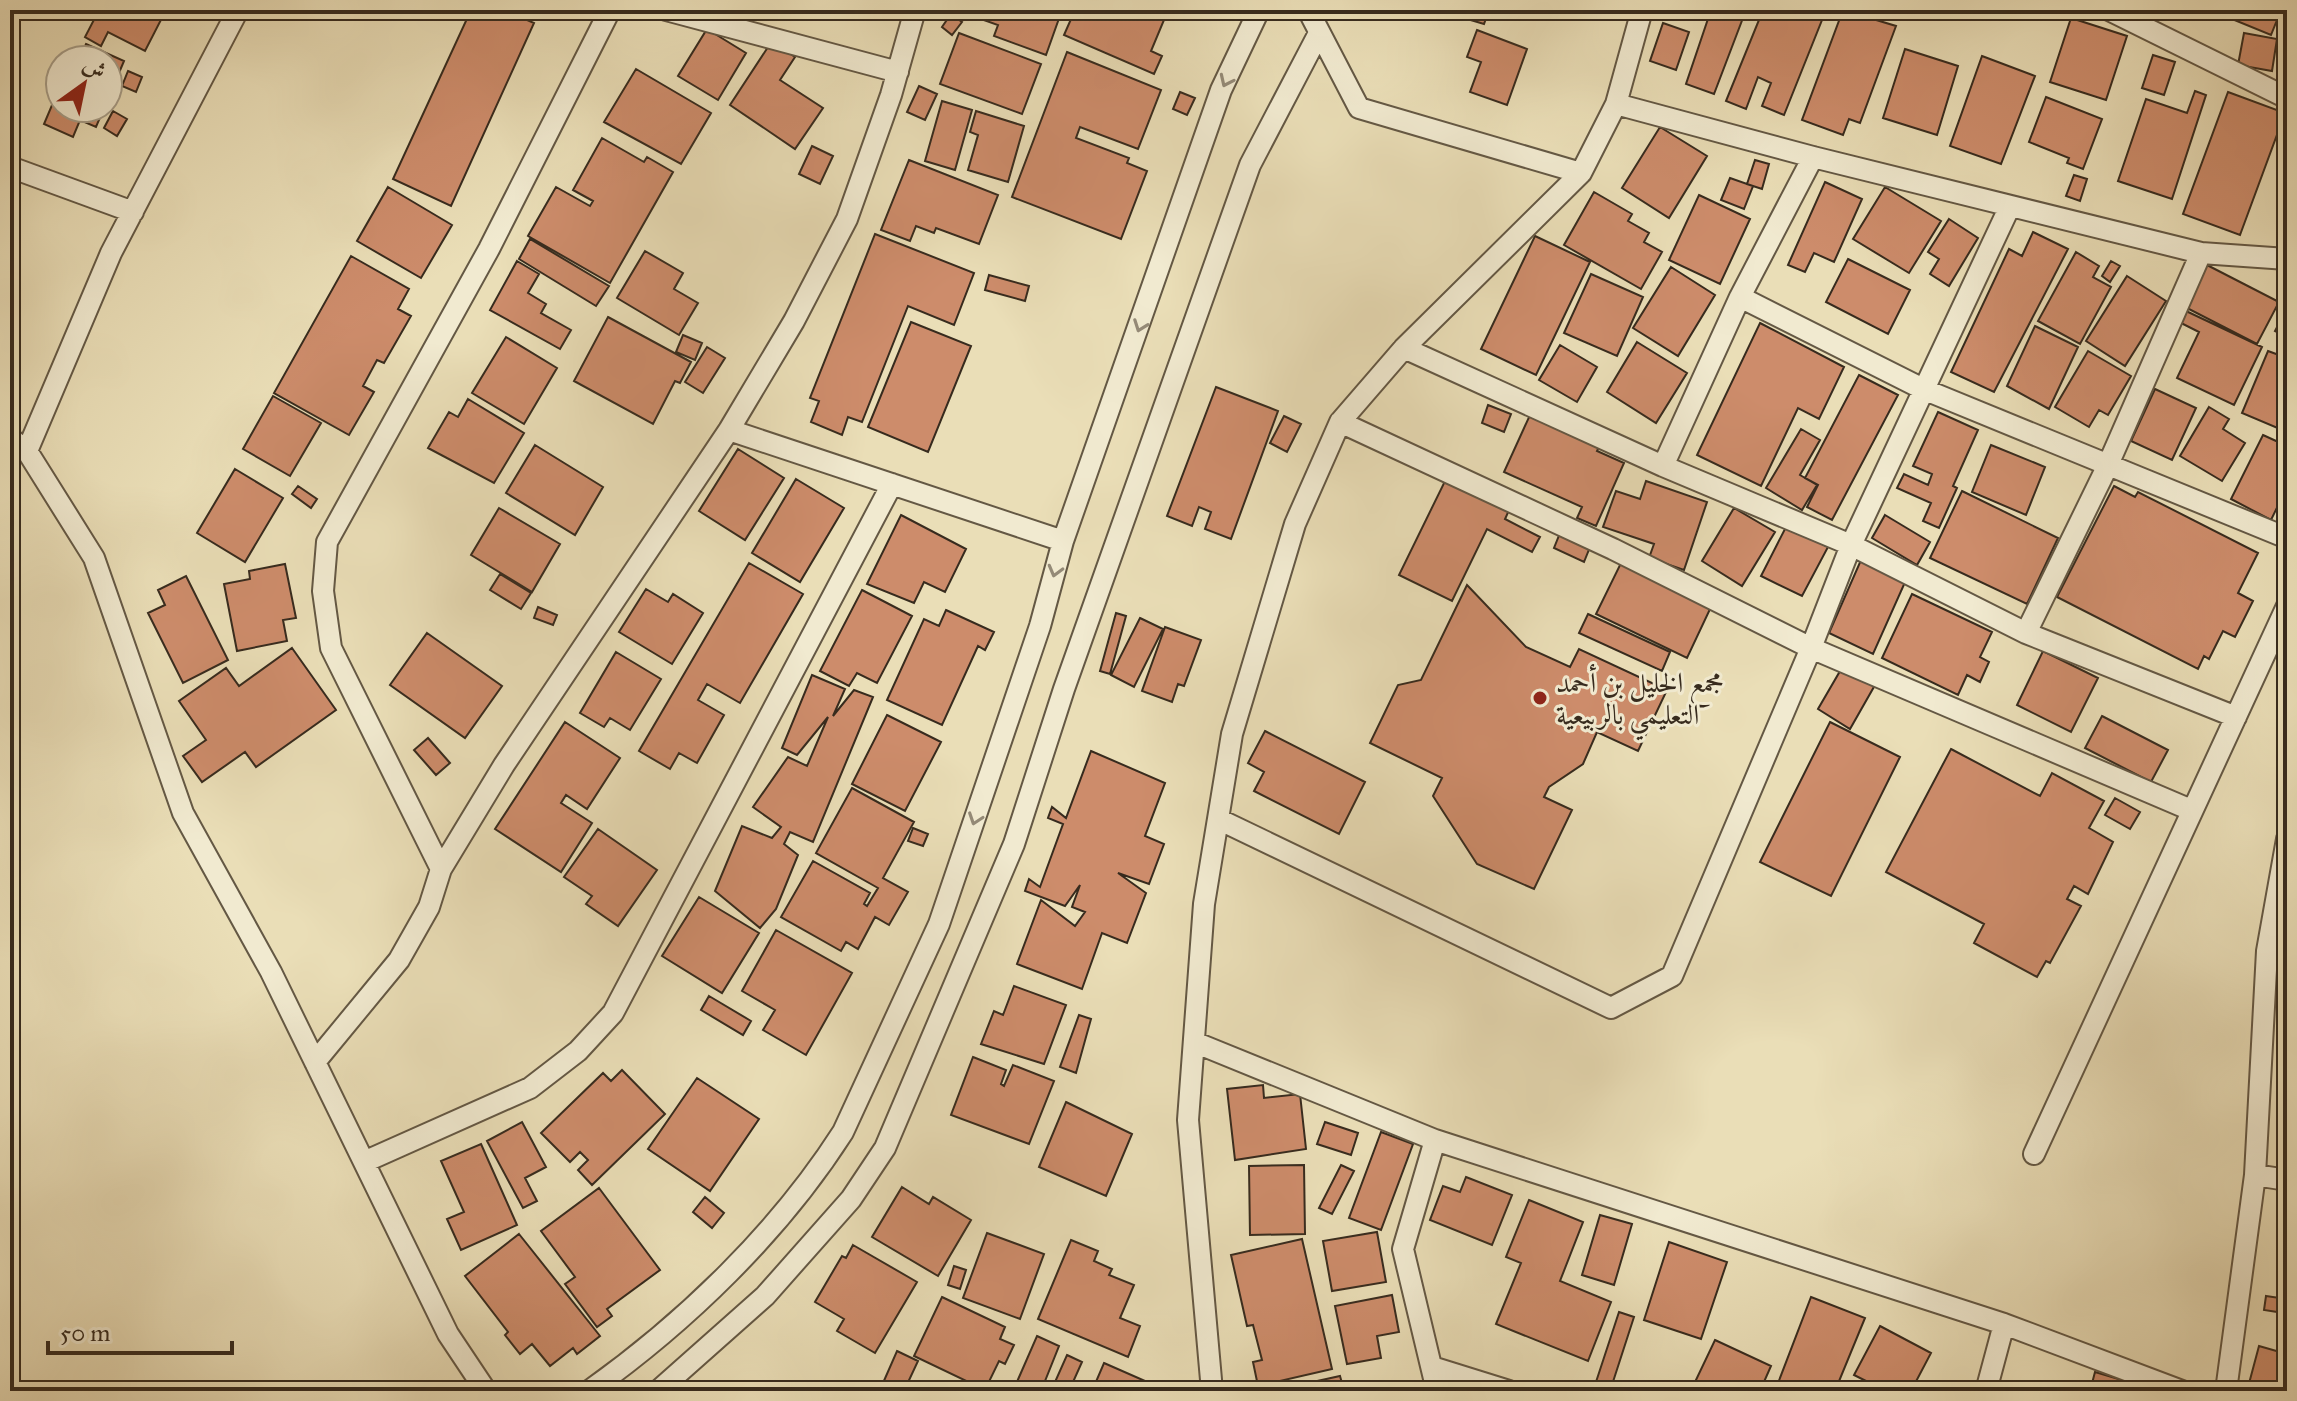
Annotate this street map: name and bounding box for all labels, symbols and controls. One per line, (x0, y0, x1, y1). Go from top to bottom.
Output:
north arrow (44, 44, 124, 124)
text: ش (78, 50, 111, 85)
one-way arrow (1220, 72, 1236, 87)
one-way arrow (1134, 318, 1150, 332)
one-way arrow (1047, 564, 1064, 578)
place label: مجمع الخليل بن أحمد التعليمي بالربيعية (1556, 663, 1724, 741)
marker: مجمع الخليل بن أحمد التعليمي بالربيعية (1531, 689, 1549, 707)
one-way arrow (968, 811, 984, 825)
scale bar (48, 1305, 232, 1355)
text: 50 m (60, 1318, 110, 1348)

